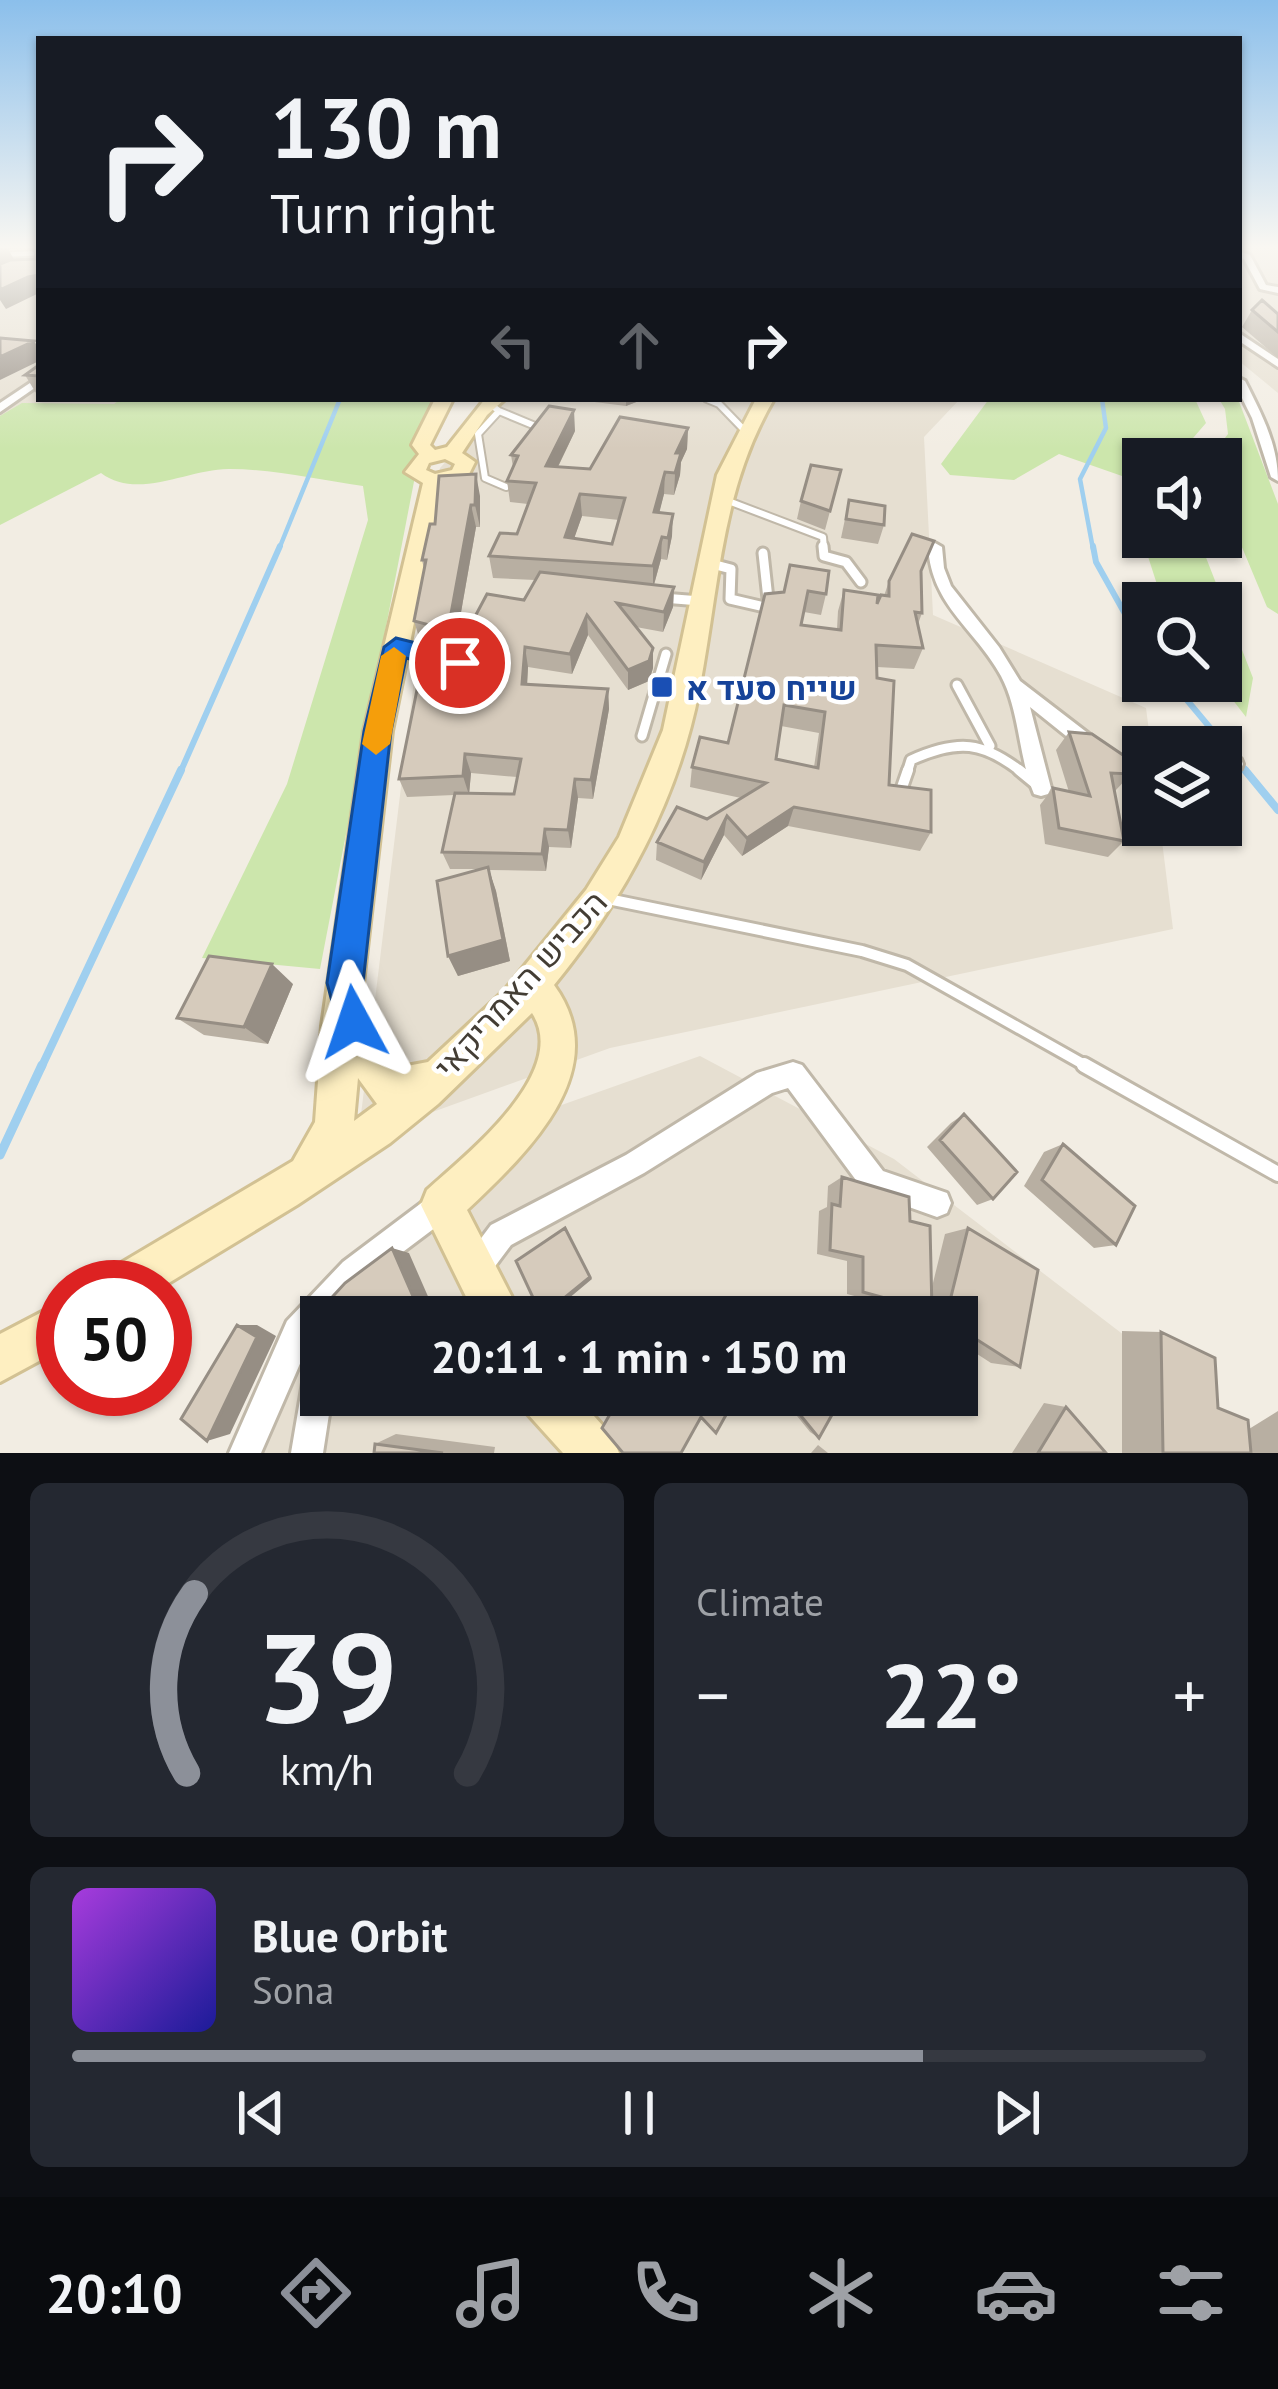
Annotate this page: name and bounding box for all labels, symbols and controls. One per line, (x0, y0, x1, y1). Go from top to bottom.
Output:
text: 130 m (270, 72, 502, 181)
icon: right (72, 84, 228, 240)
text: Turn right (270, 178, 495, 248)
icon: left (480, 312, 546, 378)
icon: ahead (606, 312, 672, 378)
icon: right (732, 312, 798, 378)
map controls (1122, 438, 1242, 846)
button: sound (1122, 438, 1242, 558)
button: search (1122, 582, 1242, 702)
pin (409, 612, 511, 714)
icon: arrive (427, 630, 493, 696)
place label: שייח סעד א (686, 666, 857, 709)
marker: שייח סעד א (649, 674, 675, 700)
button: layers (1122, 726, 1242, 846)
street label: הכביש האמריקאי (424, 881, 616, 1087)
position arrow (291, 959, 417, 1085)
speed limit sign: 50 (36, 1260, 192, 1416)
text: 20:11 · 1 min · 150 m (431, 1327, 847, 1385)
text: Climate (696, 1576, 824, 1627)
text: 39 (256, 1595, 398, 1756)
text: 22° (880, 1636, 1022, 1753)
text: − (696, 1652, 729, 1737)
text: + (1173, 1652, 1206, 1737)
text: km/h (280, 1741, 374, 1797)
text: Blue Orbit (252, 1906, 448, 1964)
text: Sona (252, 1964, 334, 2015)
icon: previous (228, 2080, 294, 2146)
icon: pause (606, 2080, 672, 2146)
icon: next (984, 2080, 1050, 2146)
icon: directions (274, 2251, 358, 2335)
icon: music (449, 2251, 533, 2335)
icon: phone (624, 2251, 708, 2335)
icon: climate (799, 2251, 883, 2335)
icon: car (974, 2251, 1058, 2335)
icon: filters (1149, 2251, 1233, 2335)
text: 20:10 (46, 2258, 183, 2328)

